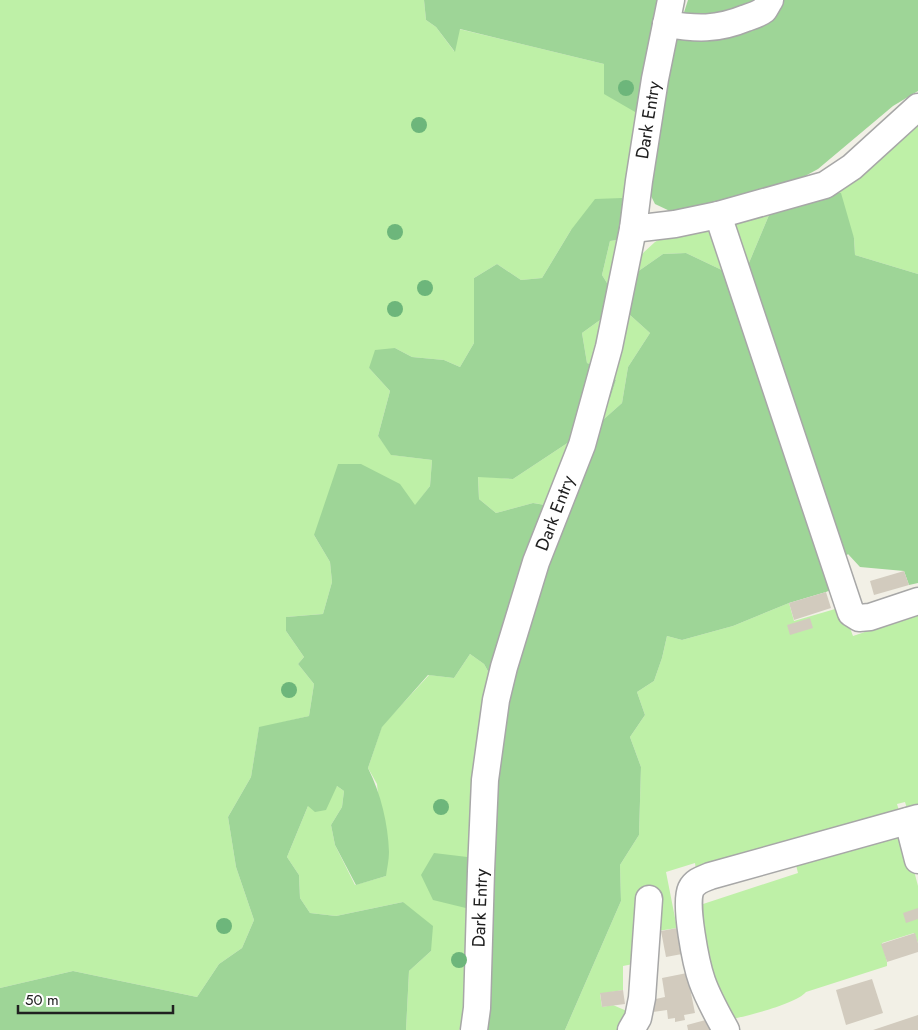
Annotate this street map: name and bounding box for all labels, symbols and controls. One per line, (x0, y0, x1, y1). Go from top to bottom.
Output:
street label: Dark Entry (629, 79, 667, 161)
street label: Dark Entry (529, 472, 581, 554)
street label: Dark Entry (466, 868, 494, 948)
scale bar (18, 982, 172, 1014)
text: 50 m (25, 989, 59, 1011)

